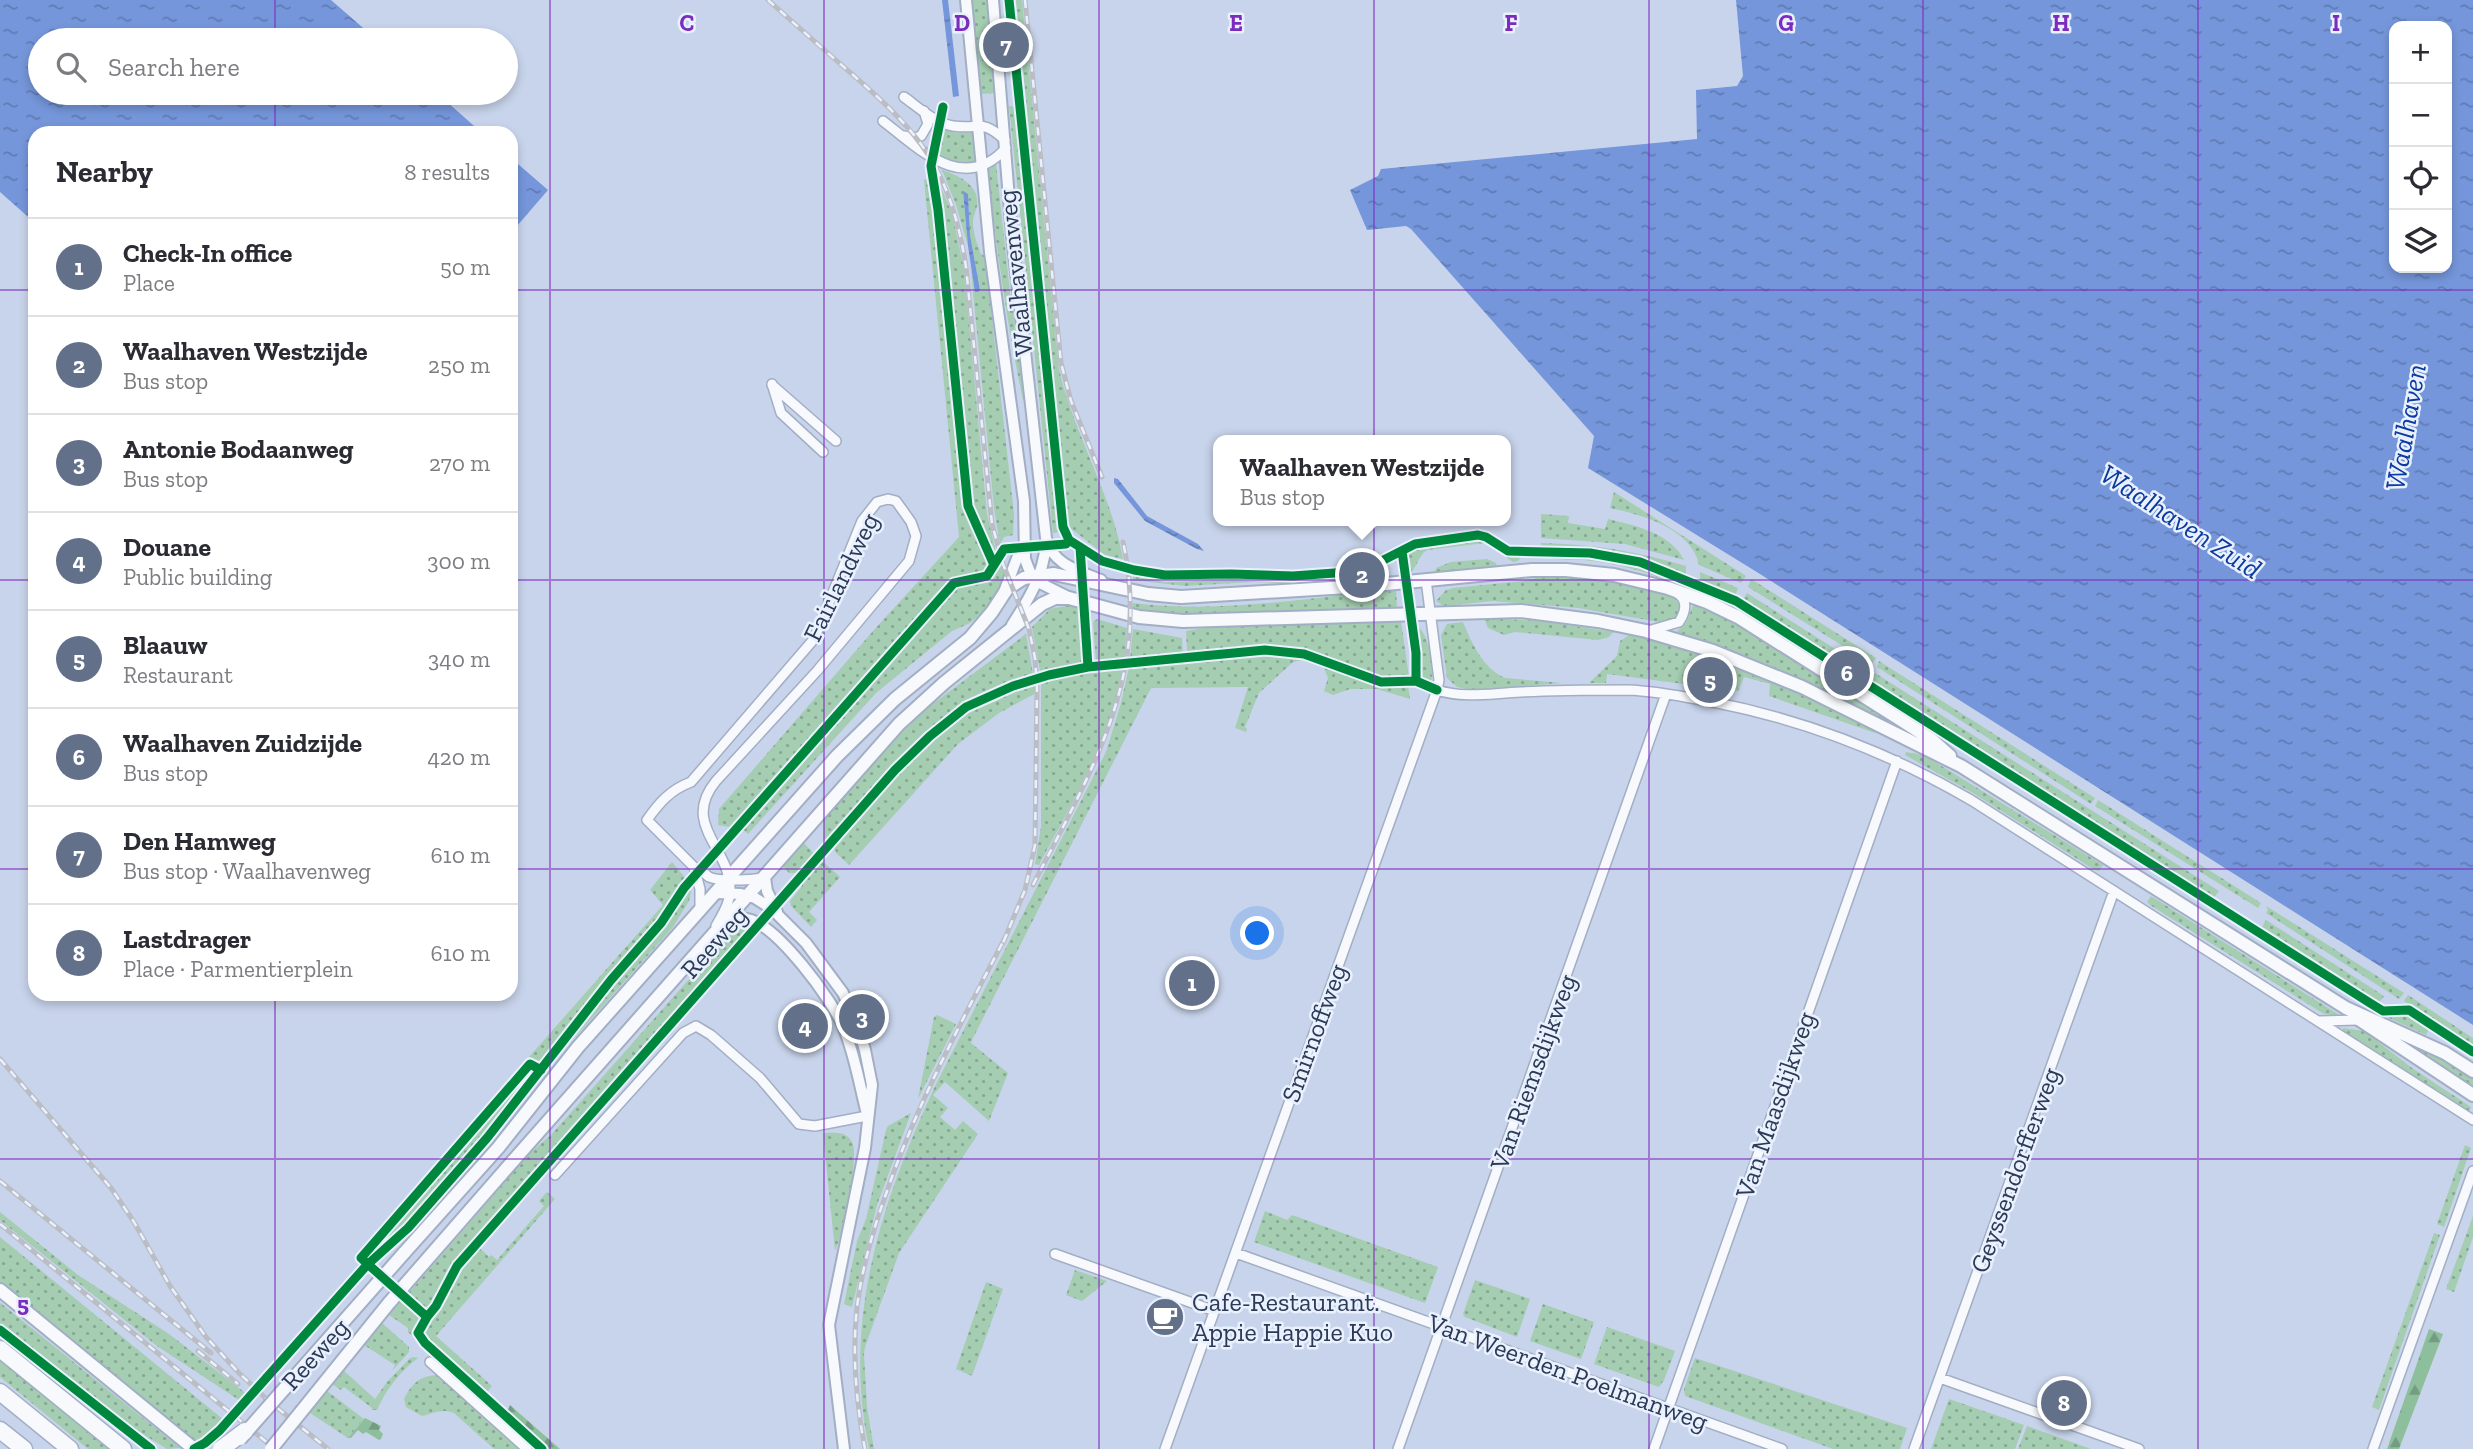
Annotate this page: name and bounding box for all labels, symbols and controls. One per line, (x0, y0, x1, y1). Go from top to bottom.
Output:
text: C (680, 9, 694, 37)
text: D (954, 9, 970, 37)
text: E (1229, 9, 1243, 37)
text: F (1504, 9, 1518, 37)
text: G (1778, 9, 1794, 37)
text: H (2052, 9, 2070, 37)
text: I (2332, 9, 2340, 37)
pin: 7 (983, 19, 1029, 71)
map controls (2389, 21, 2452, 273)
button: + (2389, 21, 2452, 84)
search box (28, 28, 518, 105)
icon: search (52, 48, 90, 86)
text: Search here (108, 51, 240, 83)
button: − (2389, 84, 2452, 147)
button: locate (2389, 147, 2452, 210)
text: Nearby (56, 154, 153, 190)
text: 8 results (404, 158, 490, 186)
street label: Waalhavenweg (990, 188, 1040, 358)
button: layers (2389, 210, 2452, 273)
text: Check-In office (123, 237, 292, 269)
text: 1 (74, 253, 84, 281)
text: 50 m (440, 253, 490, 281)
text: Place (123, 269, 175, 297)
text: Waalhaven Westzijde (123, 335, 367, 367)
text: 2 (73, 351, 85, 379)
text: 250 m (428, 351, 490, 379)
water label: Waalhaven (2378, 361, 2433, 493)
text: Bus stop (123, 367, 208, 395)
text: Antonie Bodaanweg (123, 433, 353, 465)
popup (1213, 435, 1511, 526)
text: 3 (73, 449, 85, 477)
text: 270 m (429, 449, 490, 477)
text: Waalhaven Westzijde (1240, 451, 1484, 483)
water label: Waalhaven Zuid (2094, 457, 2267, 586)
text: Bus stop (123, 465, 208, 493)
text: Bus stop (1240, 483, 1325, 511)
street label: Fairlandweg (796, 507, 886, 647)
text: Douane (123, 531, 211, 563)
text: 4 (72, 547, 86, 575)
text: 300 m (427, 547, 490, 575)
pin: 2 (1339, 549, 1385, 601)
text: Public building (123, 563, 272, 591)
text: Blaauw (123, 629, 207, 661)
text: 5 (73, 645, 85, 673)
text: 340 m (428, 645, 490, 673)
pin: 6 (1824, 647, 1870, 699)
pin: 5 (1687, 654, 1733, 706)
text: Restaurant (123, 661, 233, 689)
text: Waalhaven Zuidzijde (123, 727, 362, 759)
text: 6 (73, 743, 85, 771)
text: 420 m (427, 743, 490, 771)
text: Bus stop (123, 759, 208, 787)
text: Den Hamweg (123, 825, 276, 857)
text: 7 (73, 841, 85, 869)
text: 610 m (431, 841, 490, 869)
text: Bus stop · Waalhavenweg (123, 857, 371, 885)
street label: Reeweg (674, 899, 754, 985)
your location (1240, 916, 1274, 950)
text: Lastdrager (123, 923, 251, 955)
text: 8 (73, 939, 85, 967)
text: 610 m (431, 939, 490, 967)
text: Place · Parmentierplein (123, 955, 353, 983)
pin: 1 (1169, 957, 1215, 1009)
street label: Smirnoffweg (1274, 959, 1354, 1107)
street label: Van Riemsdijkweg (1482, 970, 1583, 1175)
pin: 3 (839, 991, 885, 1043)
pin: 4 (782, 1000, 828, 1052)
street label: Van Maasdijkweg (1728, 1007, 1822, 1204)
street label: Geyssendorfferweg (1963, 1063, 2067, 1277)
place label: Cafe-Restaurant. Appie Happie Kuo (1192, 1286, 1393, 1348)
text: 5 (17, 1290, 29, 1318)
cafe icon: Cafe-Restaurant. Appie Happie Kuo (1144, 1296, 1186, 1338)
street label: Van Weerden Poelmanweg (1423, 1306, 1712, 1438)
street label: Reeweg (274, 1311, 356, 1397)
pin: 8 (2041, 1377, 2087, 1429)

